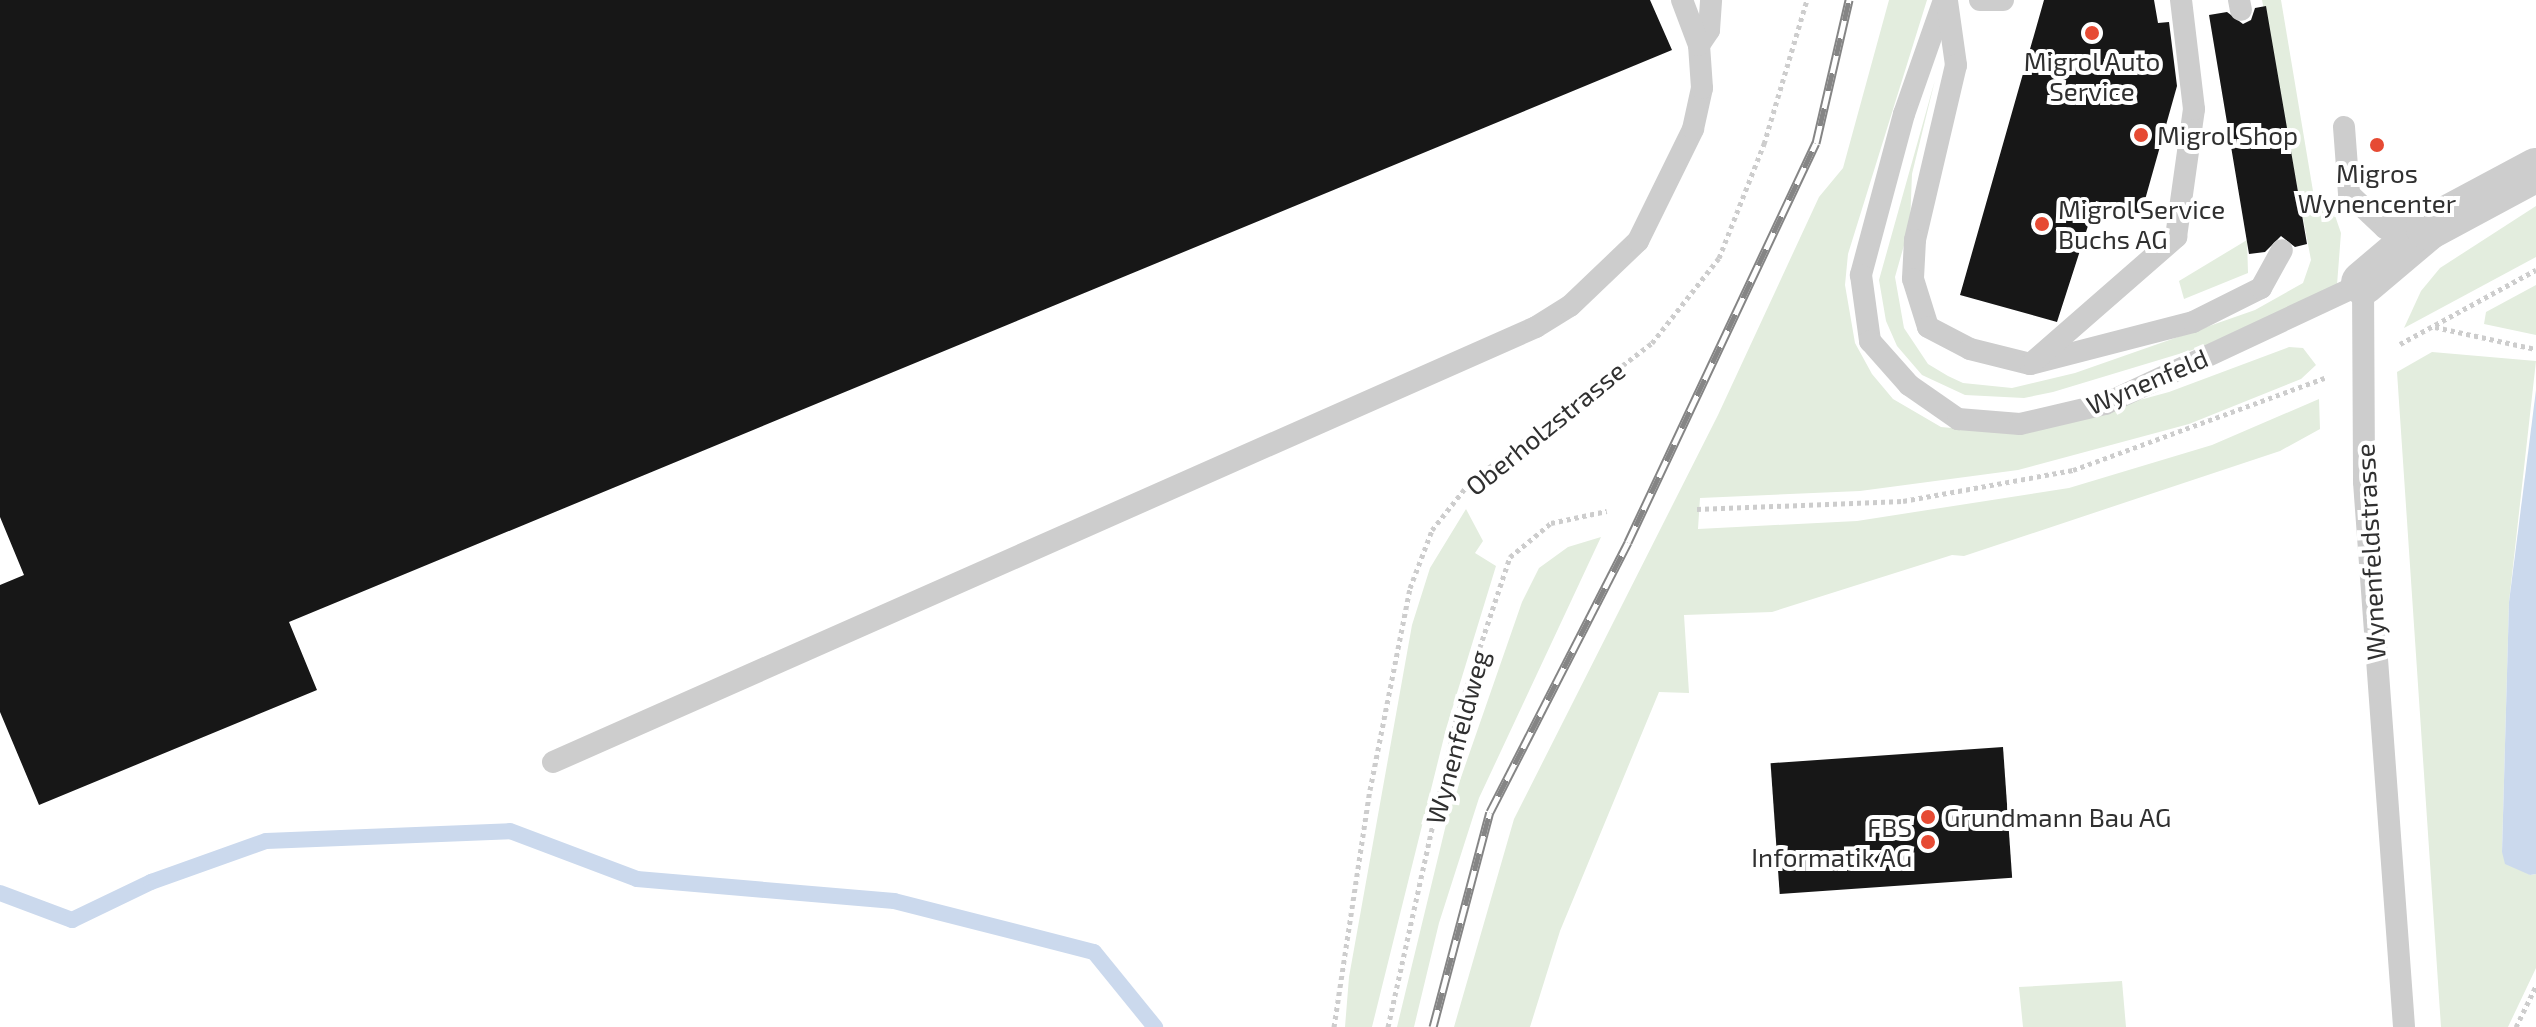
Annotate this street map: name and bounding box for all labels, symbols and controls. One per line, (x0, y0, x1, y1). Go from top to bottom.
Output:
marker: Migrol Auto Service (2083, 24, 2101, 42)
place label: Migrol Auto Service (2023, 45, 2161, 106)
place label: Migrol Shop (2157, 119, 2299, 151)
marker: Migrol Shop (2132, 126, 2150, 144)
marker: Migros Wynencenter (2368, 136, 2386, 154)
place label: Migros Wynencenter (2298, 157, 2456, 218)
place label: Migrol Service Buchs AG (2058, 193, 2226, 254)
marker: Migrol Service Buchs AG (2033, 215, 2051, 233)
street label: Wynenfeld (2082, 341, 2212, 421)
street label: Oberholzstrasse (1459, 354, 1631, 502)
street label: Wynenfeldstrasse (2349, 443, 2391, 661)
street label: Wynenfeldweg (1419, 647, 1495, 827)
place label: Grundmann Bau AG (1944, 801, 2172, 833)
marker: Grundmann Bau AG (1919, 808, 1937, 826)
place label: FBS Informatik AG (1750, 811, 1912, 872)
marker: FBS Informatik AG (1919, 833, 1937, 851)

